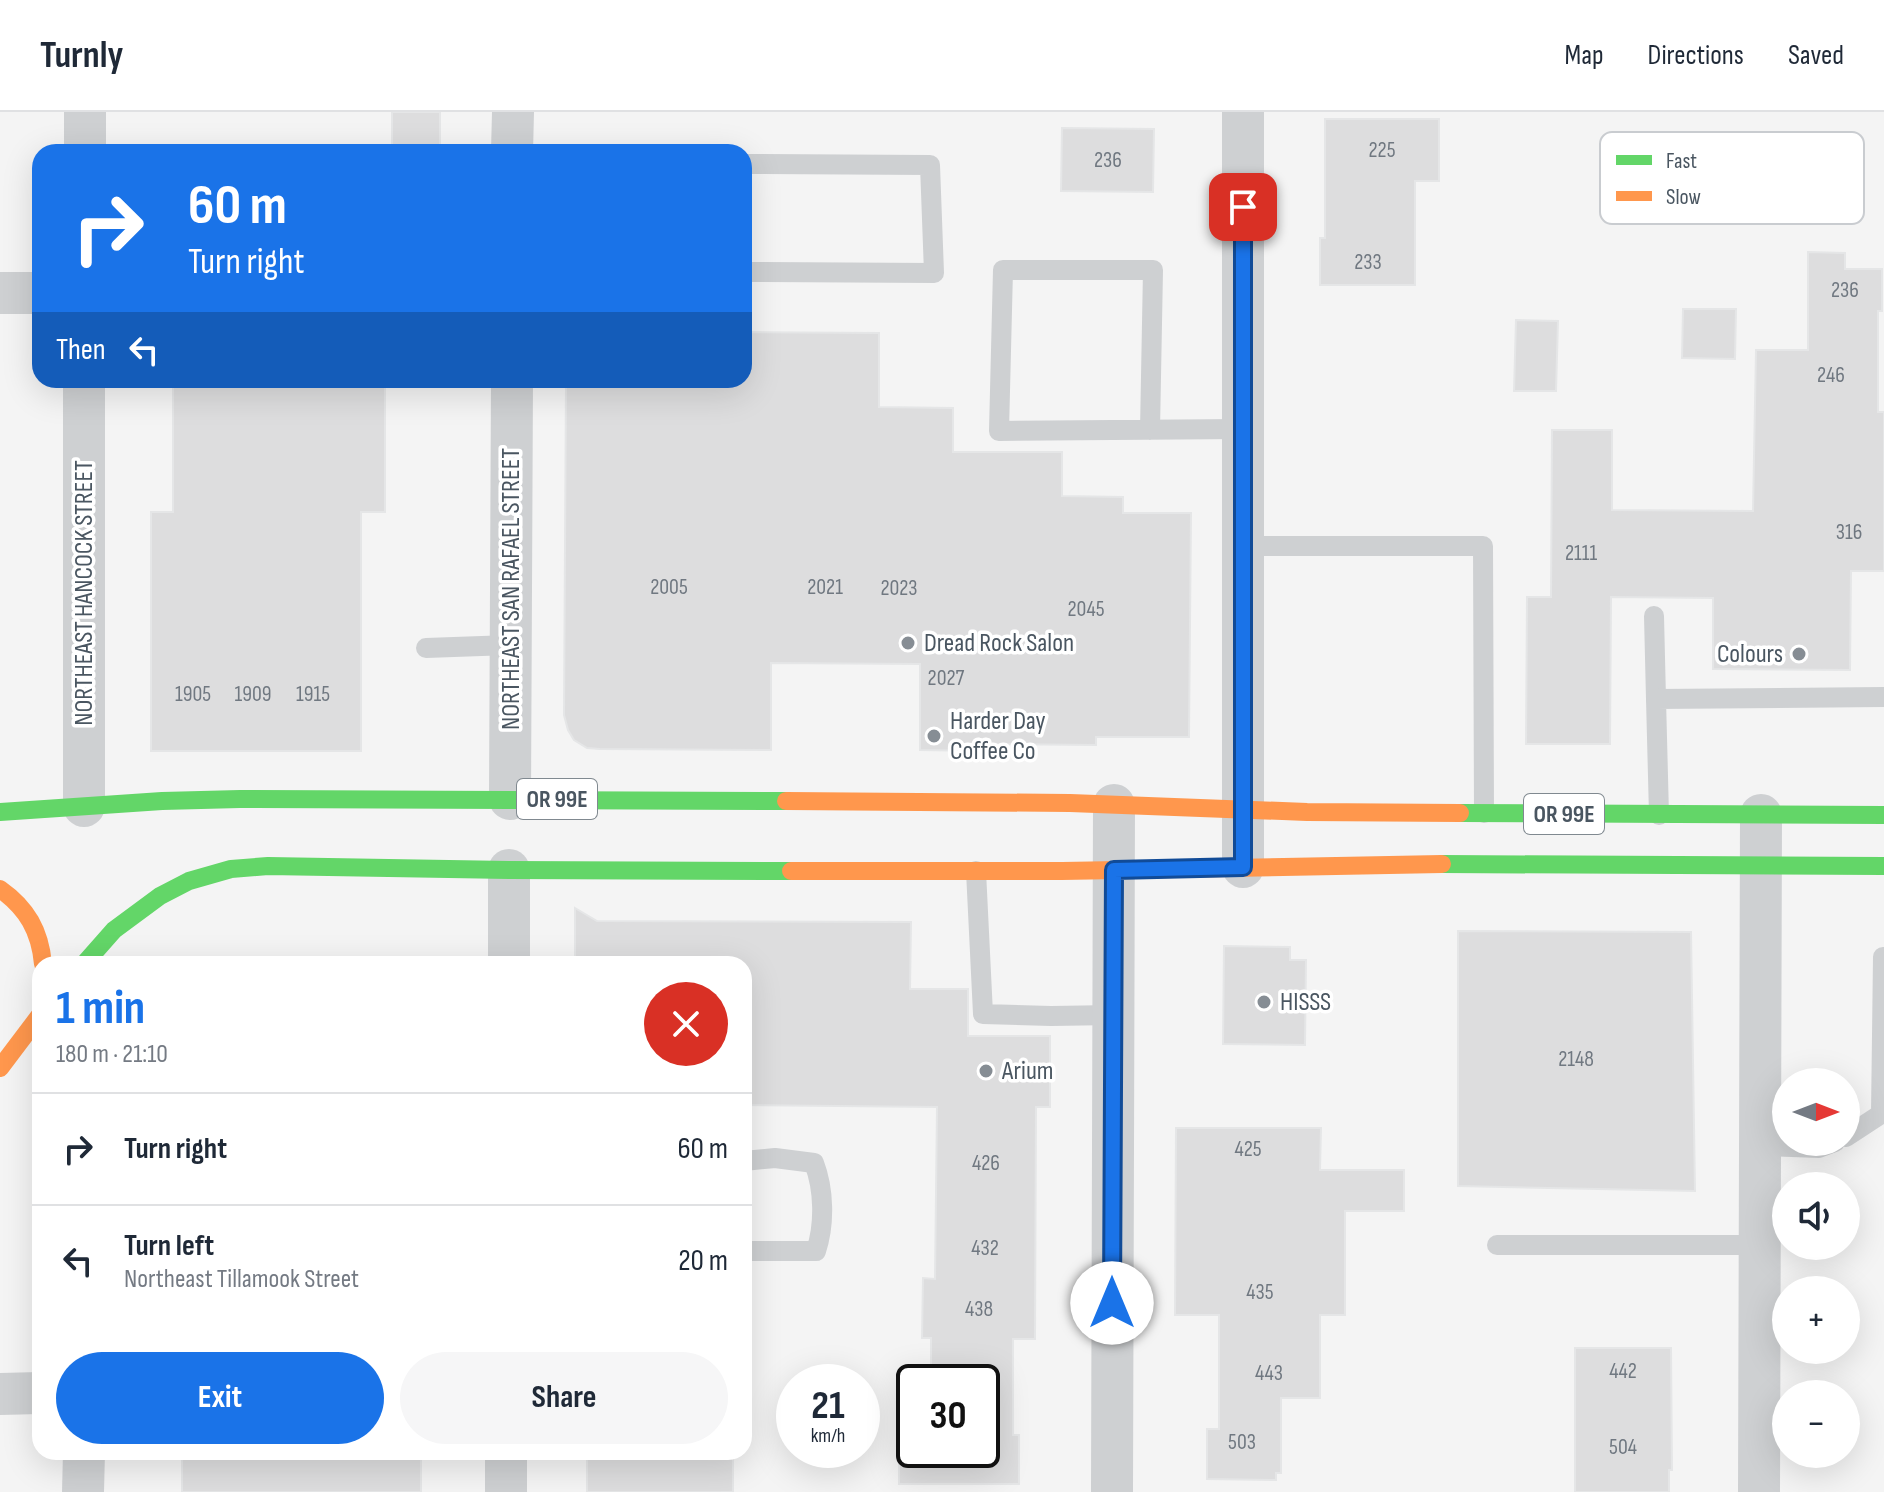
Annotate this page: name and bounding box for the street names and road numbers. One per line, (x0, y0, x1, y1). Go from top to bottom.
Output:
street label: NORTHEAST SAN RAFAEL STREET (496, 448, 527, 730)
street label: NORTHEAST HANCOCK STREET (69, 460, 100, 726)
road number: OR 99E (517, 779, 597, 819)
road number: OR 99E (1524, 794, 1604, 834)

